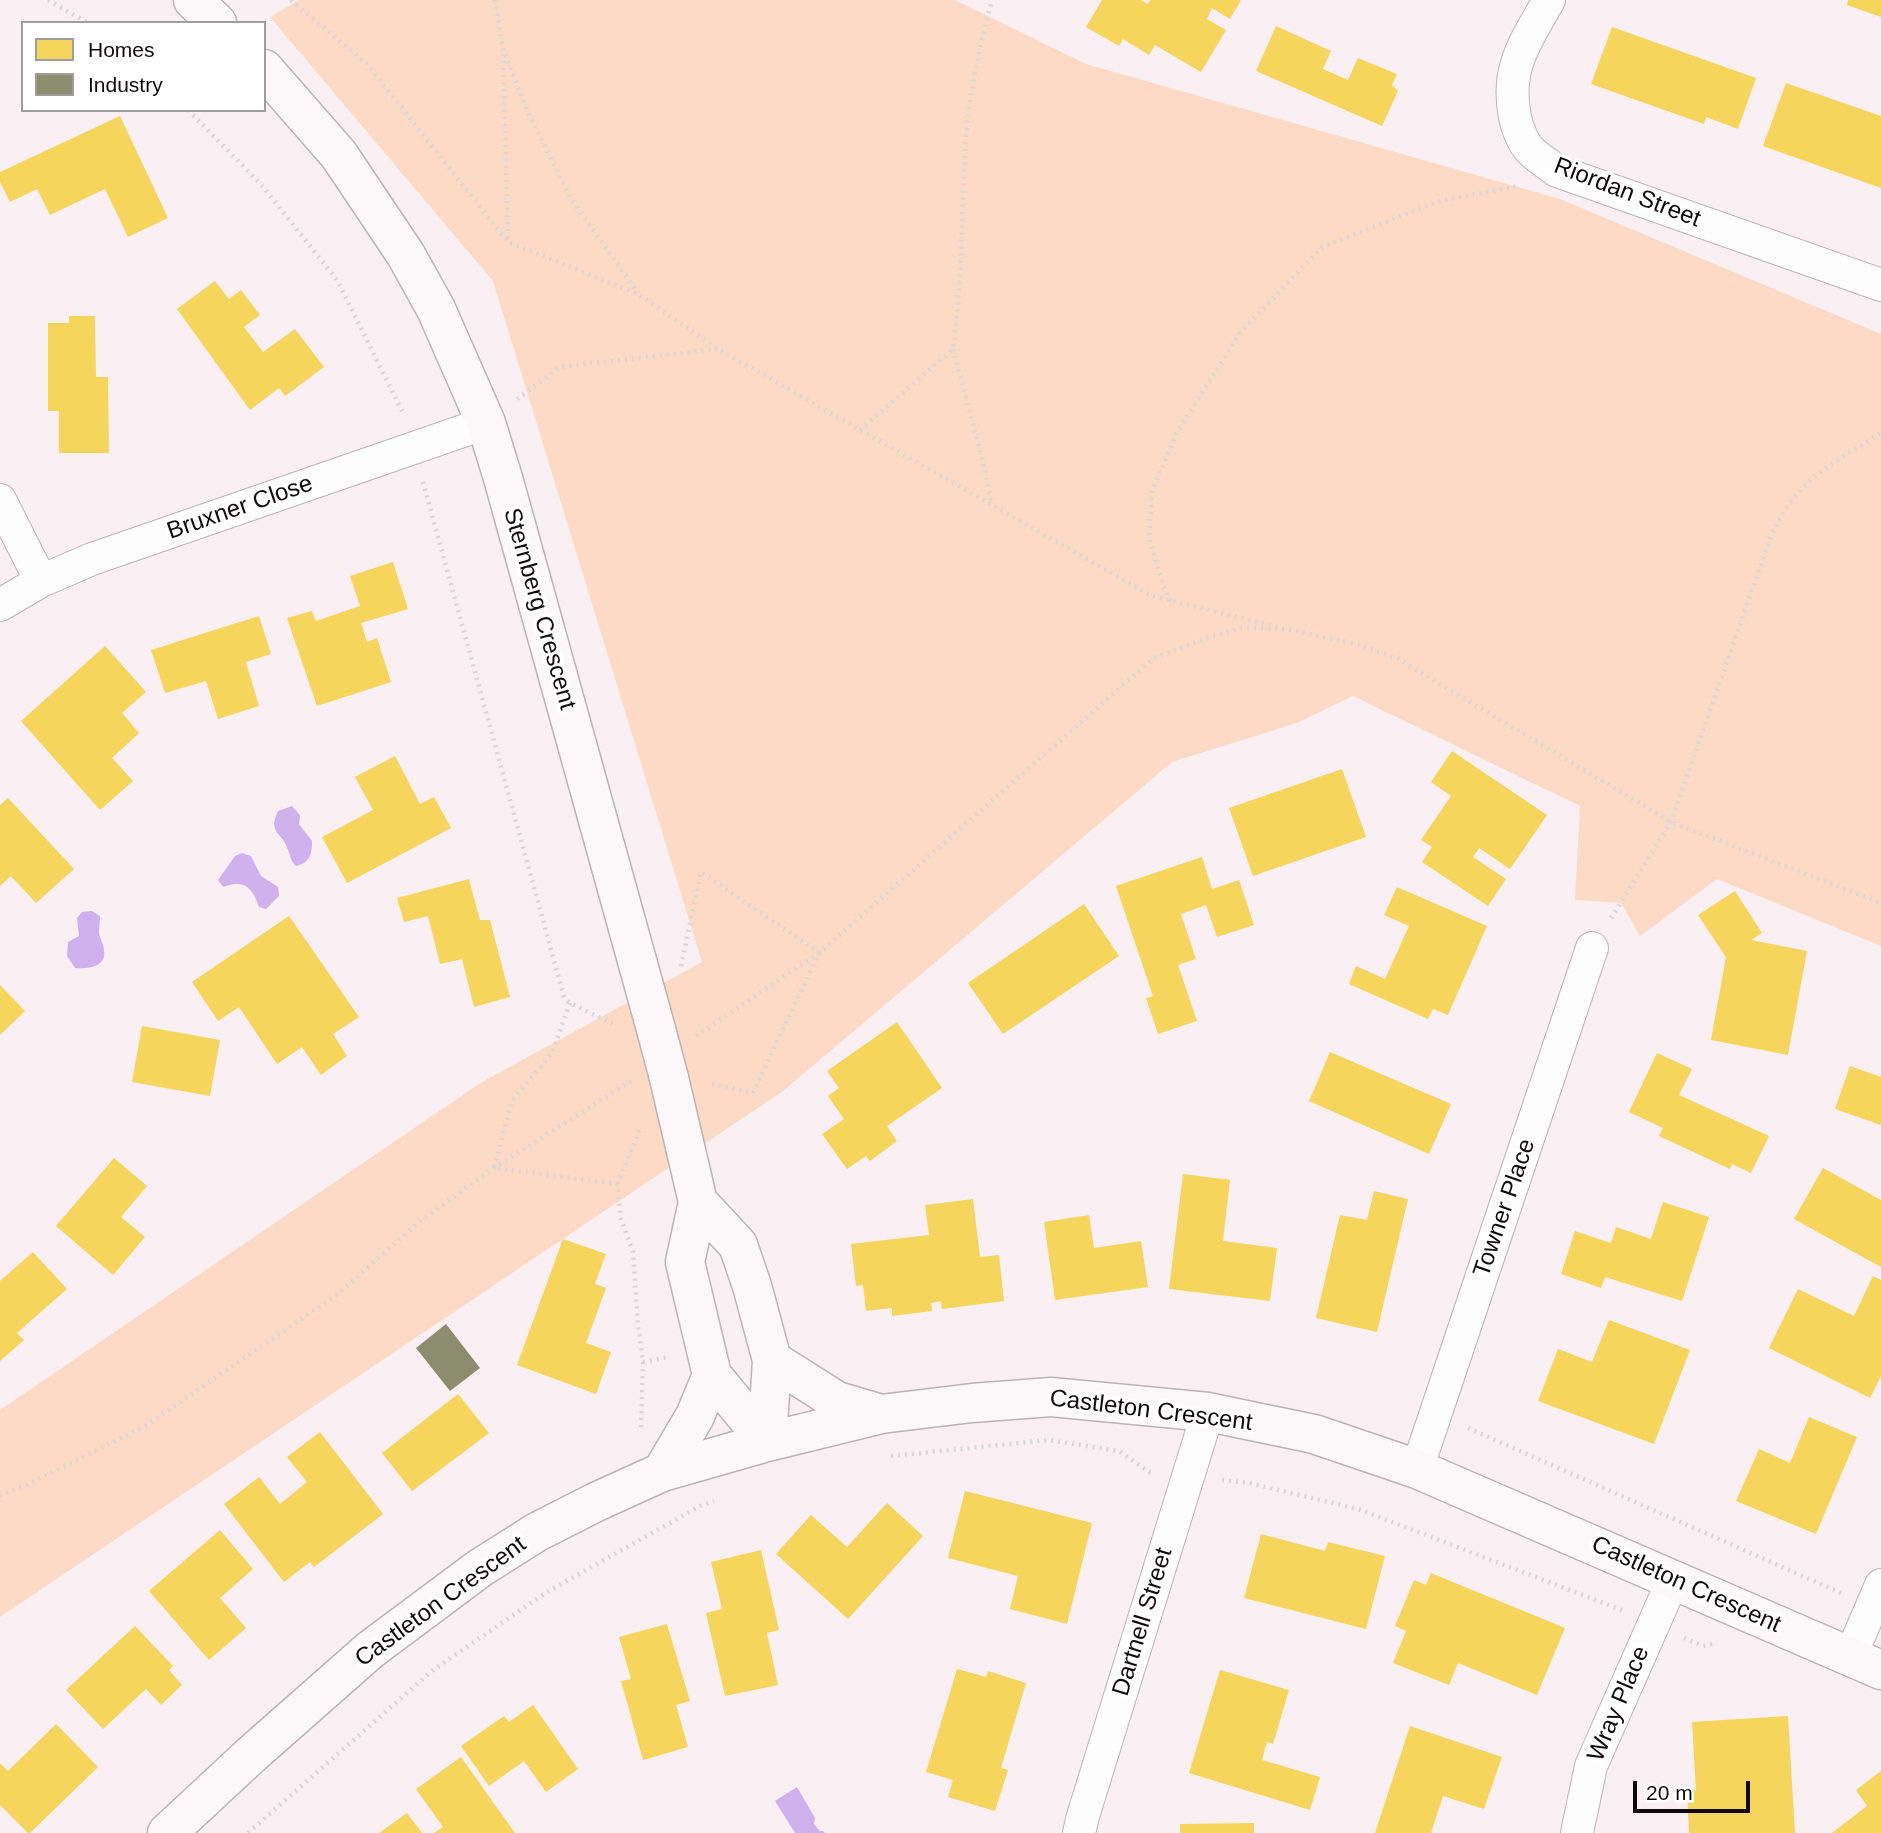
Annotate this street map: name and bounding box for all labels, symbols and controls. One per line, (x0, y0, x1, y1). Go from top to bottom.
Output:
legend (21, 21, 266, 112)
text: Homes (88, 38, 155, 61)
text: Industry (88, 73, 163, 96)
street label: Riordan Street (1550, 152, 1704, 234)
street label: Bruxner Close (163, 470, 317, 546)
street label: Sternberg Crescent (496, 505, 582, 713)
street label: Towner Place (1468, 1135, 1542, 1281)
street label: Castleton Crescent (1048, 1384, 1254, 1438)
street label: Castleton Crescent (350, 1530, 532, 1674)
street label: Castleton Crescent (1587, 1530, 1785, 1640)
street label: Dartnell Street (1107, 1544, 1179, 1700)
street label: Wray Place (1582, 1642, 1656, 1766)
scale bar (1636, 1766, 1753, 1810)
text: 20 m (1646, 1781, 1693, 1804)

